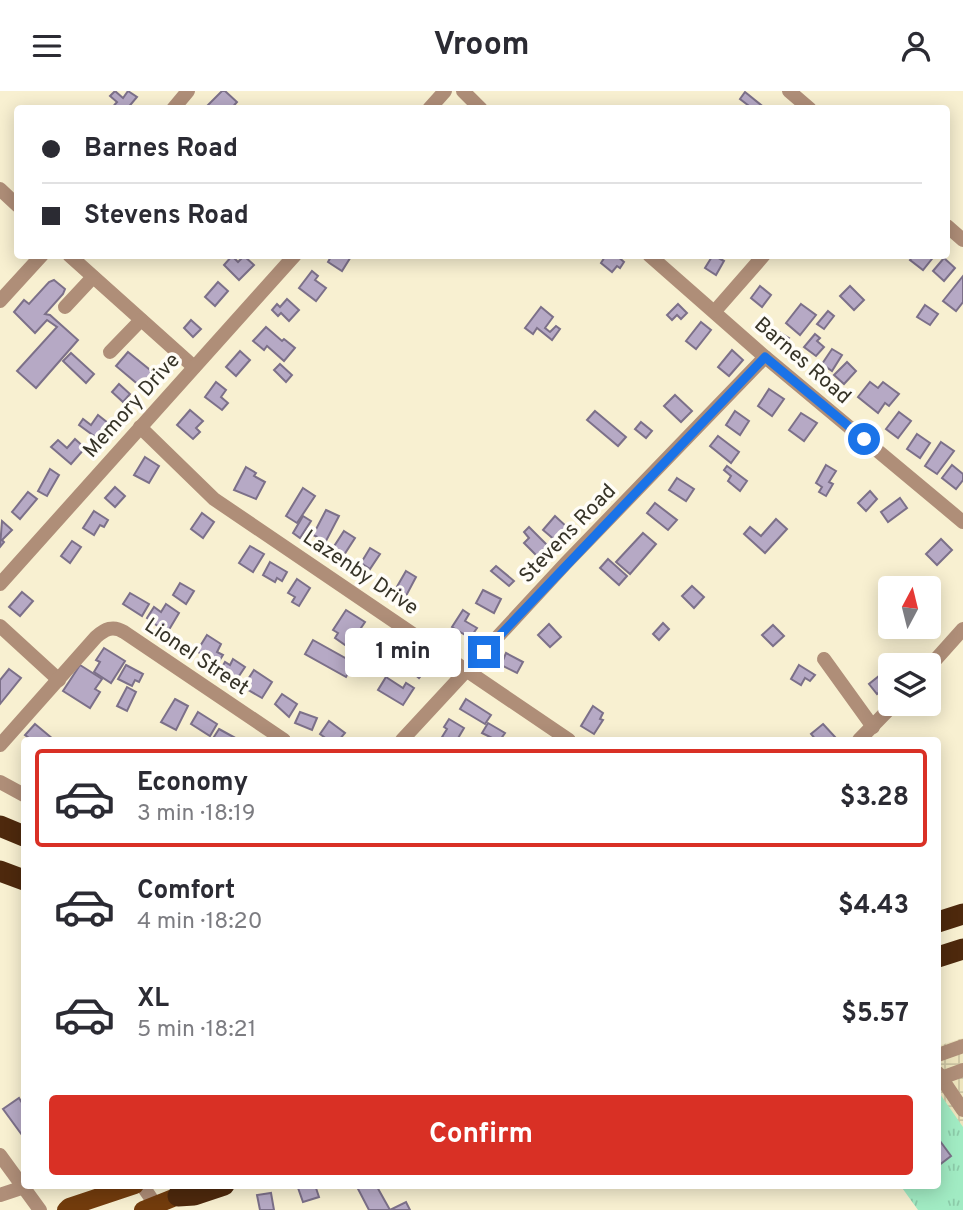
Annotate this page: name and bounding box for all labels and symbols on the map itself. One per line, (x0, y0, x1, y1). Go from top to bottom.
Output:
street label: Barnes Road (748, 312, 856, 411)
street label: Memory Drive (78, 348, 186, 464)
route start (848, 423, 880, 455)
street label: Stevens Road (514, 478, 622, 590)
street label: Lazenby Drive (297, 525, 423, 622)
north arrow (878, 576, 942, 639)
street label: Lionel Street (139, 612, 254, 702)
callout: 1 min (344, 627, 460, 677)
route end (468, 636, 500, 668)

